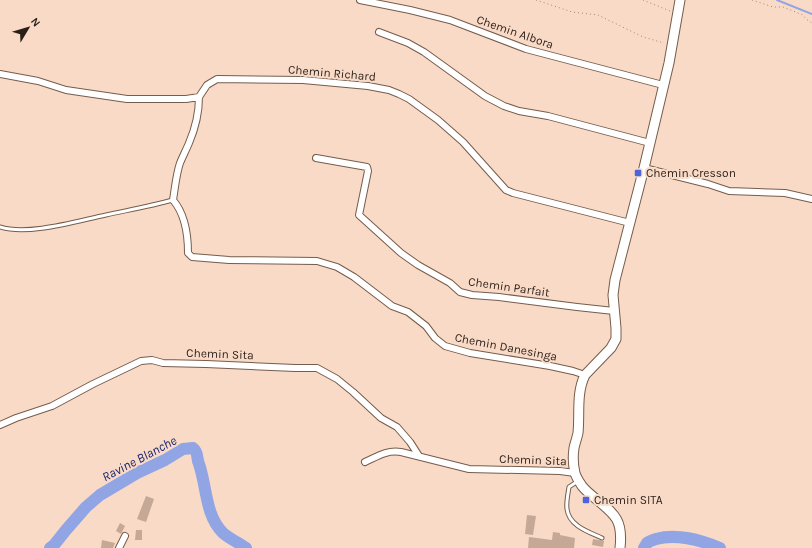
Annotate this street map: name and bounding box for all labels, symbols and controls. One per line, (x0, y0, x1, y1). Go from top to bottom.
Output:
north arrow (8, 8, 48, 48)
street label: Chemin Albora (475, 12, 555, 52)
text: N (28, 15, 43, 29)
street label: Chemin Richard (288, 62, 376, 84)
place label: Chemin Cresson (646, 166, 736, 180)
marker: Chemin Cresson (633, 168, 643, 178)
street label: Chemin Parfait (467, 274, 551, 300)
street label: Chemin Danesinga (454, 330, 558, 364)
street label: Chemin Sita (186, 346, 254, 362)
water label: Ravine Blanche (99, 433, 179, 484)
street label: Chemin Sita (499, 452, 567, 468)
place label: Chemin SITA (594, 493, 663, 507)
marker: Chemin SITA (581, 495, 591, 505)

